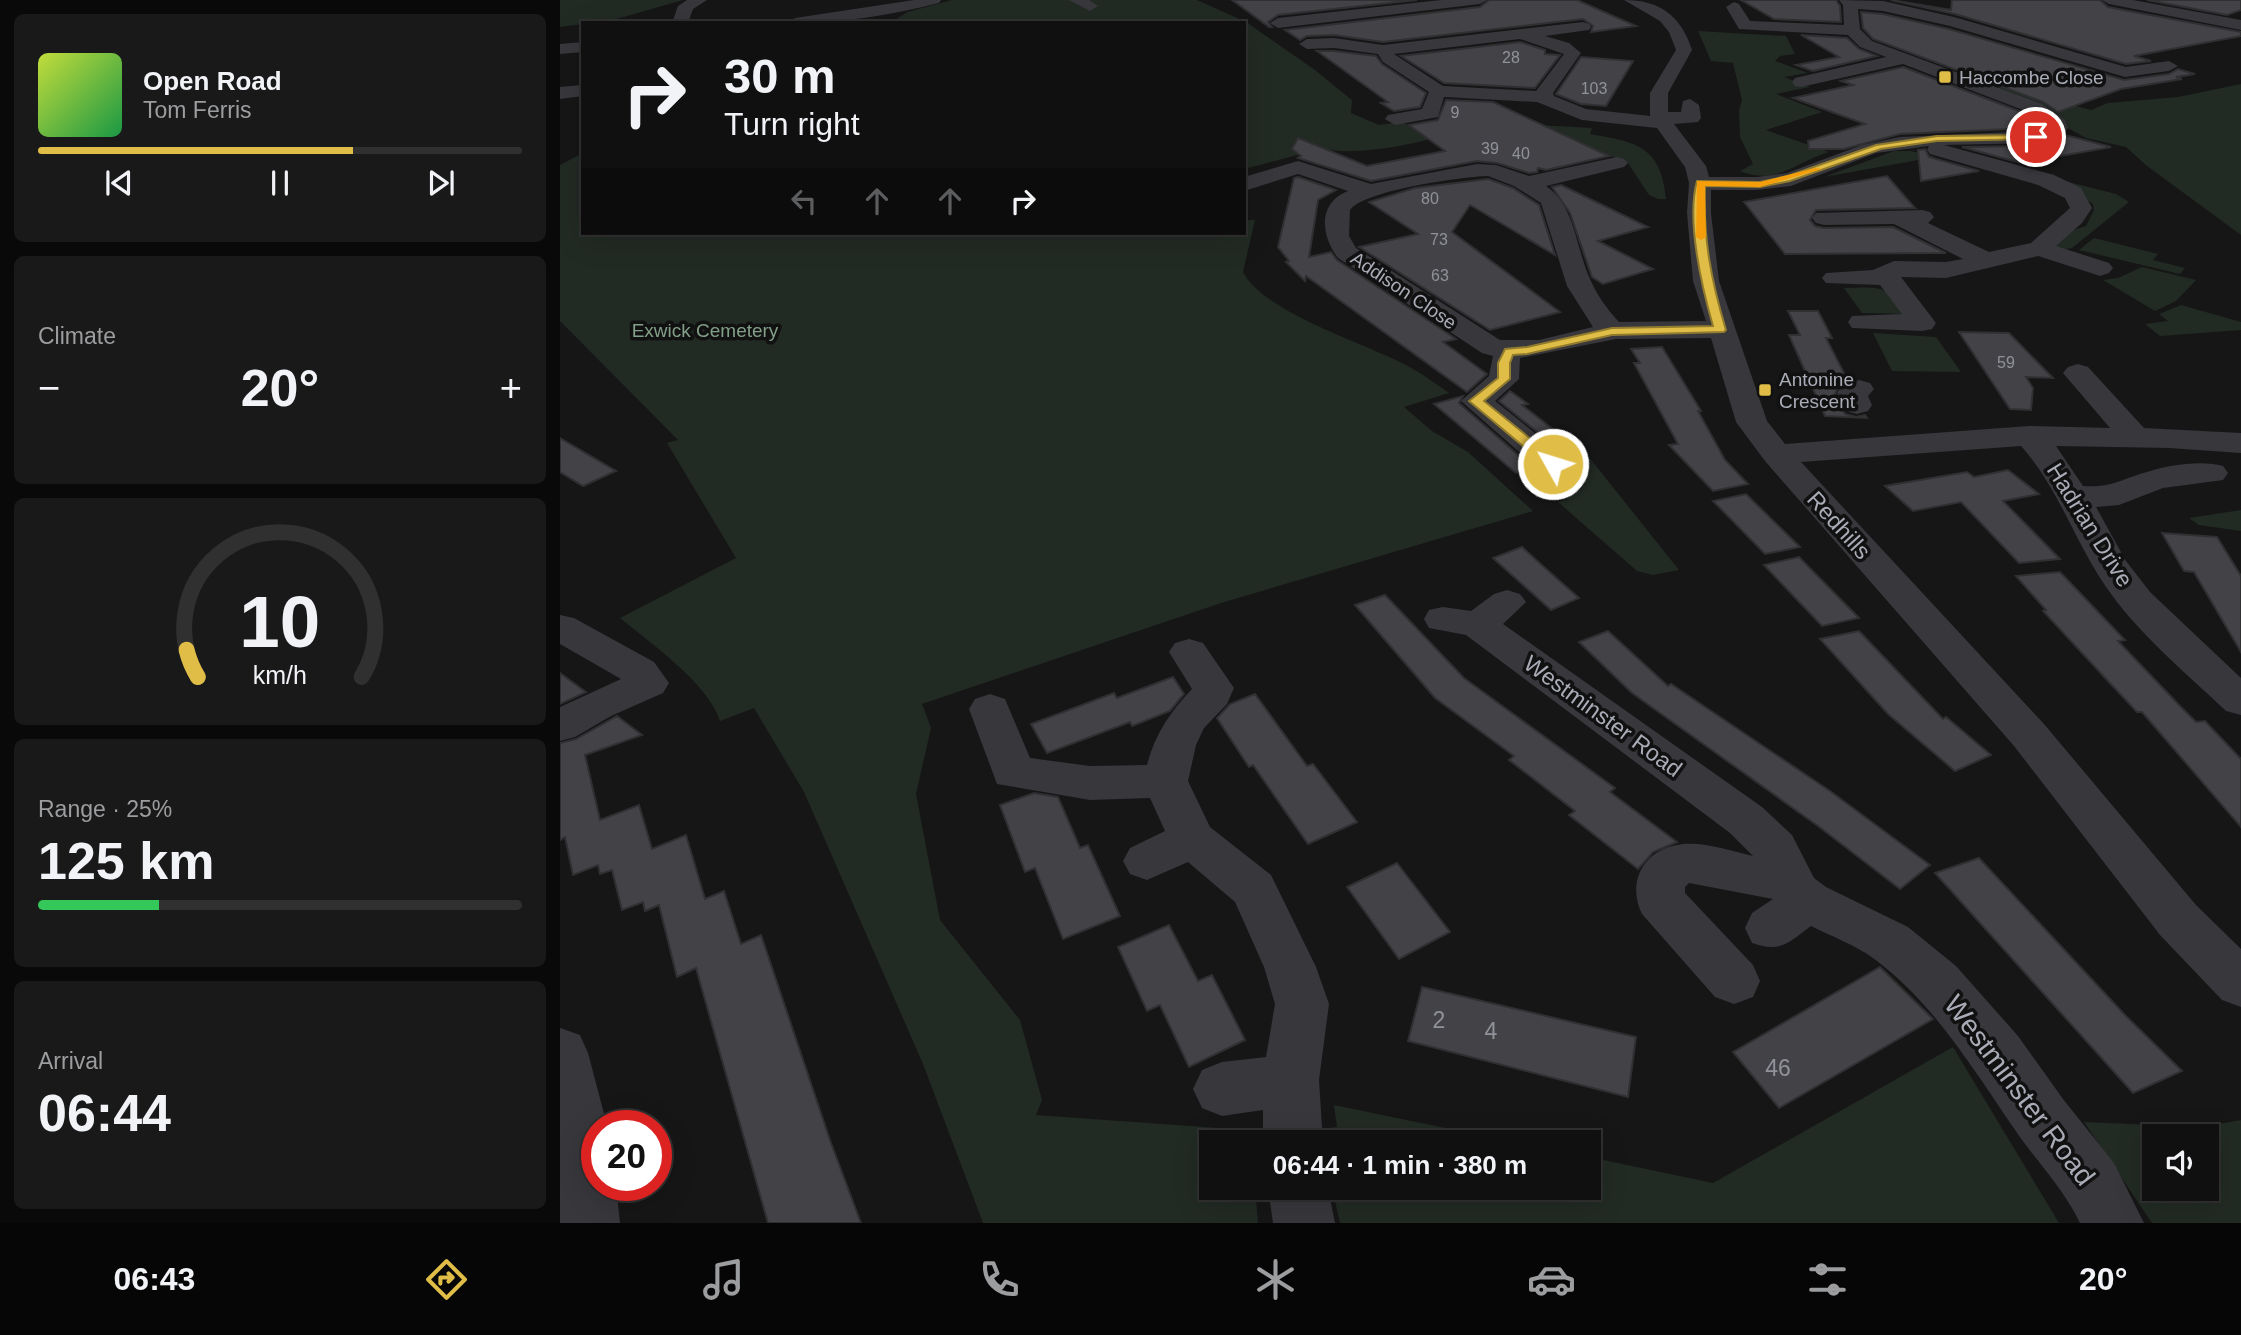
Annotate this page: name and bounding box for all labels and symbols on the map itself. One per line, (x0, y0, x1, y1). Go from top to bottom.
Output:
house number: 28 (1502, 49, 1520, 66)
place label: Haccombe Close (1959, 67, 2104, 88)
marker: Haccombe Close (1937, 69, 1953, 85)
house number: 103 (1581, 80, 1607, 97)
house number: 9 (1451, 104, 1460, 121)
pin (2006, 107, 2066, 167)
house number: 39 (1481, 140, 1499, 157)
house number: 40 (1512, 145, 1530, 162)
house number: 80 (1421, 190, 1439, 207)
house number: 73 (1430, 231, 1448, 248)
street label: Addison Close (1347, 247, 1460, 333)
house number: 63 (1431, 267, 1449, 284)
park label: Exwick Cemetery (632, 320, 779, 341)
house number: 59 (1997, 354, 2015, 371)
place label: Antonine Crescent (1779, 369, 1856, 412)
marker: Antonine Crescent (1757, 382, 1773, 398)
position arrow (1516, 427, 1590, 501)
street label: Hadrian Drive (2042, 458, 2138, 592)
street label: Redhills (1802, 486, 1876, 564)
street label: Westminster Road (1519, 650, 1687, 782)
street label: Westminster Road (1938, 989, 2101, 1191)
house number: 2 (1433, 1007, 1445, 1033)
house number: 4 (1485, 1018, 1498, 1044)
house number: 46 (1765, 1055, 1791, 1081)
speed limit sign: 20 (581, 1110, 672, 1201)

